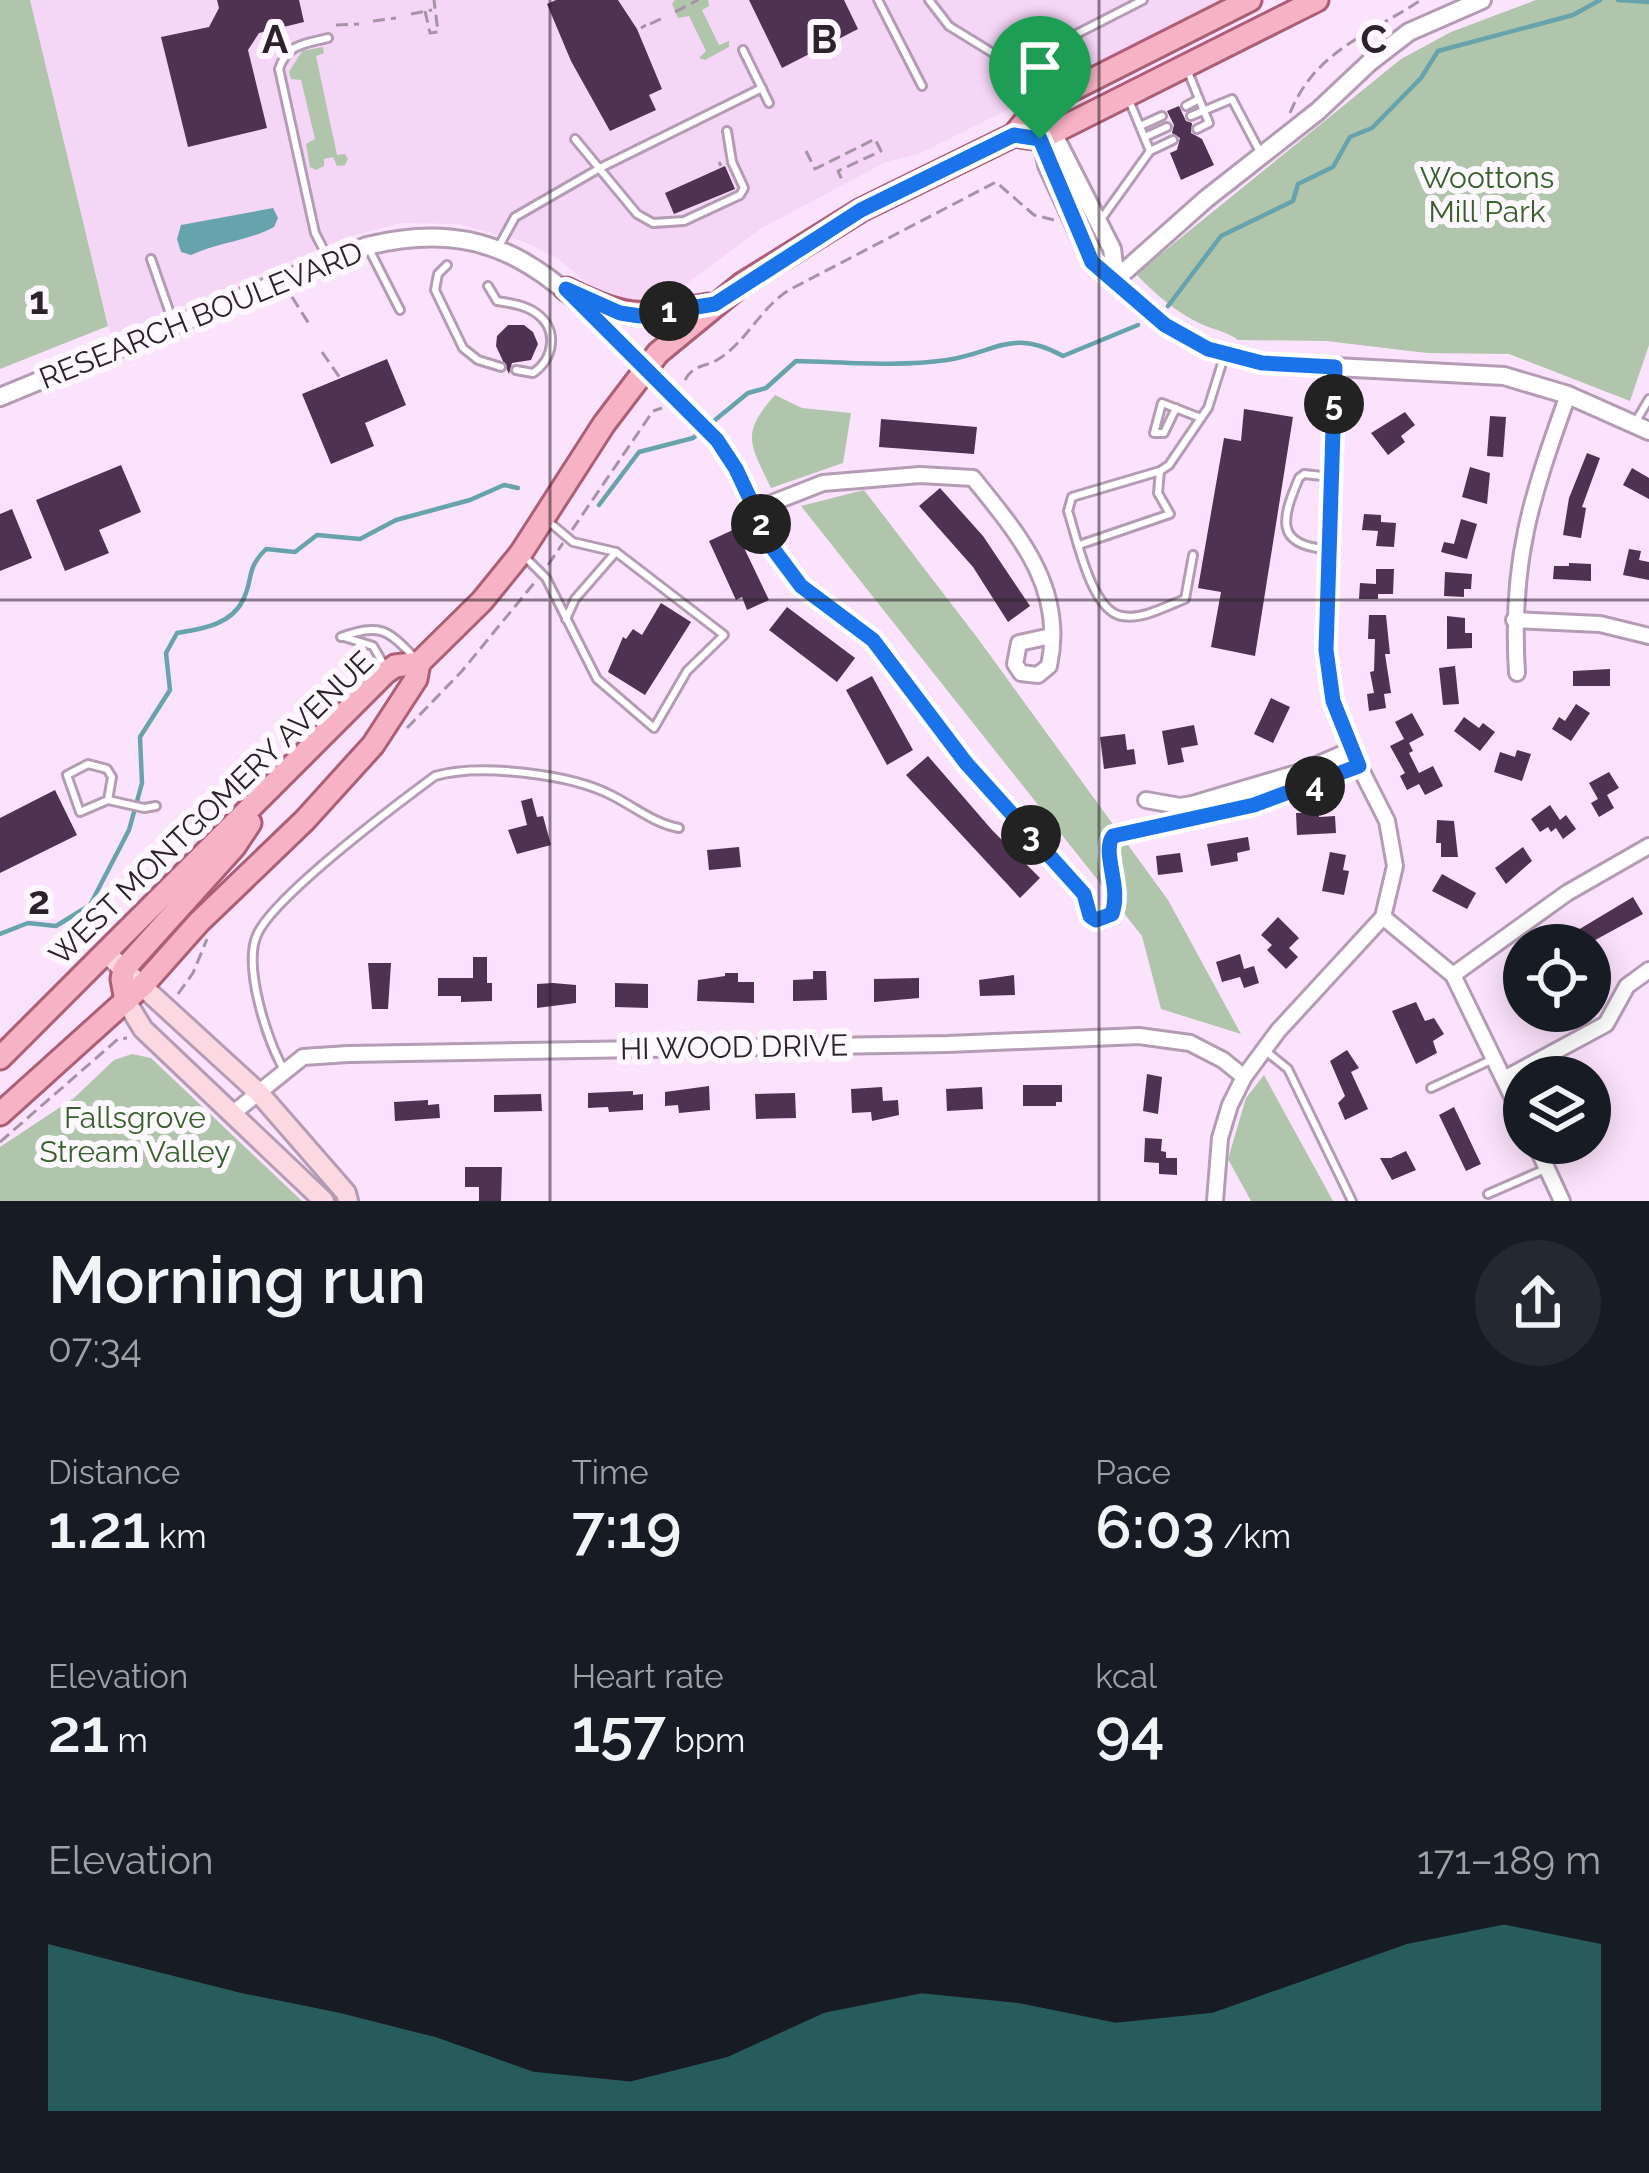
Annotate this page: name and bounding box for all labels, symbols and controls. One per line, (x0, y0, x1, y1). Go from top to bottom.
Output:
text: A (262, 16, 289, 62)
text: B (811, 16, 837, 62)
pin (989, 16, 1091, 139)
text: C (1361, 16, 1388, 62)
icon: arrive (1007, 34, 1073, 100)
park label: Woottons Mill Park (1420, 160, 1554, 229)
street label: RESEARCH BOULEVARD (34, 234, 368, 396)
text: 1 (29, 277, 49, 323)
pin: 1 (639, 281, 699, 341)
text: 1 (661, 291, 677, 330)
pin: 5 (1304, 374, 1364, 434)
text: 5 (1325, 384, 1343, 423)
pin: 2 (731, 494, 791, 554)
text: 2 (752, 504, 770, 543)
street label: WEST MONTGOMERY AVENUE (42, 644, 380, 972)
pin: 4 (1285, 756, 1345, 816)
text: 4 (1306, 766, 1324, 805)
pin: 3 (1001, 805, 1061, 865)
text: 3 (1022, 815, 1040, 854)
text: 2 (28, 877, 50, 923)
map controls (1503, 924, 1611, 1164)
button: locate (1503, 924, 1611, 1032)
street label: HI WOOD DRIVE (620, 1028, 848, 1066)
button: layers (1503, 1056, 1611, 1164)
park label: Fallsgrove Stream Valley (39, 1100, 231, 1169)
button: share (1475, 1240, 1601, 1366)
text: Morning run (48, 1241, 426, 1318)
text: 07:34 (48, 1325, 142, 1371)
text: Distance (48, 1453, 180, 1492)
text: Time (572, 1453, 649, 1492)
text: Pace (1095, 1453, 1171, 1492)
text: 1.21 (48, 1492, 150, 1562)
text: 7:19 (572, 1492, 682, 1562)
text: 6:03 (1095, 1492, 1215, 1562)
text: km (150, 1517, 206, 1556)
text: /km (1215, 1517, 1291, 1556)
text: Elevation (48, 1657, 188, 1696)
text: Heart rate (572, 1657, 724, 1696)
text: kcal (1095, 1657, 1157, 1696)
text: 21 (48, 1696, 109, 1766)
text: 157 (572, 1696, 666, 1766)
text: 94 (1095, 1696, 1165, 1766)
text: m (109, 1721, 148, 1760)
text: bpm (666, 1721, 745, 1760)
text: Elevation (48, 1837, 214, 1883)
text: 171–189 m (1417, 1837, 1601, 1883)

